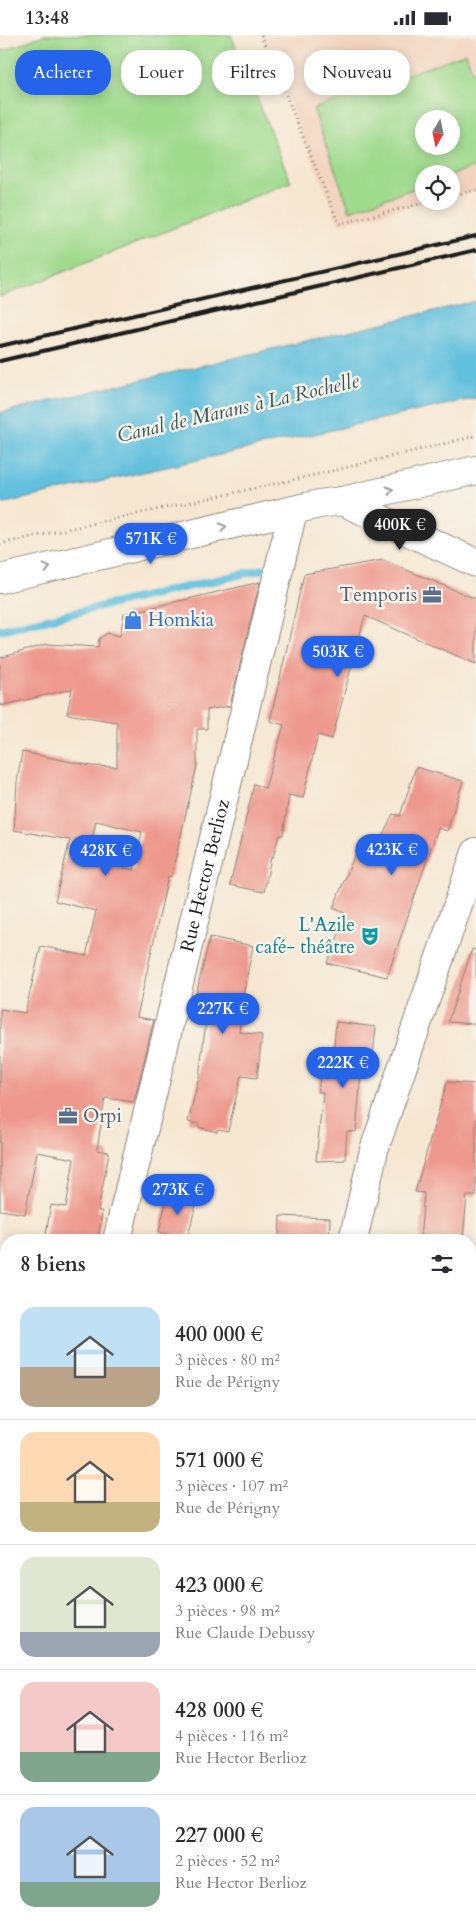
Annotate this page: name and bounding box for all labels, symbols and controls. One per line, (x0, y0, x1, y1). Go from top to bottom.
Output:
text: 13:48 (25, 5, 69, 31)
chip: Acheter (15, 50, 111, 95)
chip: Louer (121, 50, 202, 95)
chip: Filtres (212, 50, 294, 95)
chip: Nouveau (304, 50, 410, 95)
north arrow (415, 110, 460, 155)
map controls (415, 110, 460, 210)
button: locate (415, 165, 460, 210)
water label: Canal de Marans à La Rochelle (114, 367, 362, 449)
one-way arrow (385, 485, 394, 496)
pin: 400K € (359, 509, 441, 551)
text: 400K € (374, 514, 426, 536)
one-way arrow (218, 522, 227, 533)
pin: 571K € (110, 523, 192, 565)
text: 571K € (125, 528, 177, 550)
one-way arrow (43, 563, 52, 574)
place label: Temporis (339, 582, 417, 608)
office icon: Temporis (421, 584, 443, 606)
place label: Homkia (148, 607, 214, 633)
shop icon: Homkia (122, 609, 144, 631)
pin: 503K € (297, 635, 379, 678)
text: 503K € (312, 641, 364, 663)
street label: Rue Hector Berlioz (174, 796, 236, 955)
pin: 423K € (351, 833, 433, 876)
pin: 428K € (65, 835, 147, 877)
text: 423K € (366, 839, 418, 861)
text: 428K € (80, 840, 132, 862)
place label: L'Azile café- théâtre (255, 912, 355, 960)
theatre icon: L'Azile café- théâtre (359, 925, 381, 947)
pin: 227K € (182, 993, 264, 1035)
text: 227K € (197, 998, 249, 1020)
pin: 222K € (302, 1047, 384, 1089)
text: 222K € (317, 1052, 369, 1074)
place label: Orpi (83, 1103, 122, 1129)
office icon: Orpi (57, 1105, 79, 1127)
pin: 273K € (137, 1173, 219, 1216)
text: 273K € (152, 1179, 204, 1201)
text: 8 biens (20, 1250, 86, 1279)
icon: filters (428, 1250, 456, 1278)
text: 400 000 € (175, 1320, 263, 1349)
icon: home (60, 1327, 120, 1387)
text: 3 pièces · 80 m² (175, 1349, 280, 1371)
text: Rue de Périgny (175, 1371, 280, 1393)
text: 571 000 € (175, 1446, 263, 1475)
icon: home (60, 1452, 120, 1512)
text: 3 pièces · 107 m² (175, 1475, 288, 1497)
text: Rue de Périgny (175, 1497, 280, 1519)
text: 423 000 € (175, 1571, 263, 1600)
icon: home (60, 1577, 120, 1637)
text: 3 pièces · 98 m² (175, 1600, 280, 1622)
text: Rue Claude Debussy (175, 1622, 315, 1644)
text: 428 000 € (175, 1696, 263, 1725)
icon: home (60, 1702, 120, 1762)
text: 4 pièces · 116 m² (175, 1725, 288, 1747)
text: Rue Hector Berlioz (175, 1747, 307, 1769)
text: 227 000 € (175, 1821, 263, 1850)
icon: home (60, 1827, 120, 1887)
text: 2 pièces · 52 m² (175, 1850, 280, 1872)
text: Rue Hector Berlioz (175, 1872, 307, 1894)

